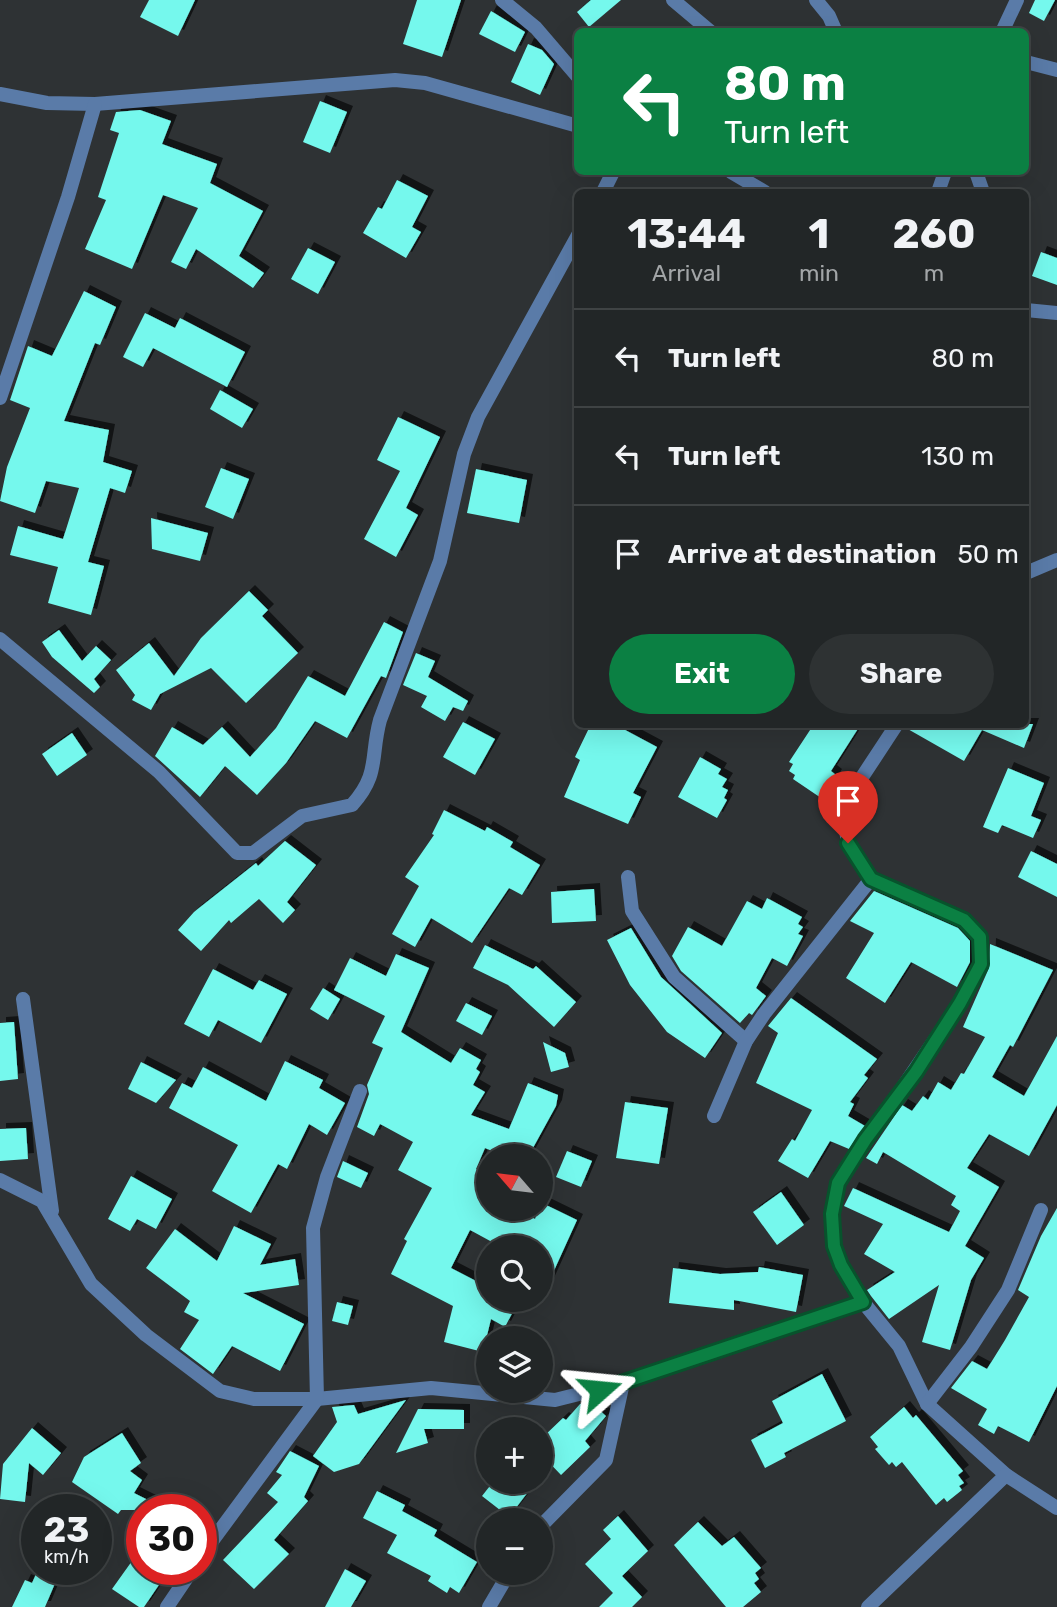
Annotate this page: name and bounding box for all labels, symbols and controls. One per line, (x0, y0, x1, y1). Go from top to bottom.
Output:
text: 80 m (724, 54, 846, 112)
icon: left (609, 56, 700, 147)
text: Turn left (724, 113, 849, 151)
text: 13:44 (627, 209, 746, 259)
text: 1 (809, 209, 829, 259)
text: 260 (892, 209, 976, 259)
text: Arrival (652, 259, 721, 287)
text: min (799, 259, 839, 287)
text: m (924, 259, 944, 287)
icon: left (609, 339, 647, 377)
text: Turn left (668, 343, 780, 374)
text: 80 m (931, 343, 994, 374)
icon: left (609, 437, 647, 475)
text: Turn left (668, 441, 780, 472)
text: 130 m (921, 441, 994, 472)
icon: arrive (609, 535, 647, 573)
text: Arrive at destination (668, 539, 936, 570)
text: 50 m (957, 539, 1019, 570)
button: Exit (609, 634, 795, 714)
button: Share (809, 634, 994, 714)
pin (818, 771, 878, 843)
icon: arrive (829, 782, 867, 820)
north arrow (476, 1144, 553, 1222)
map controls (476, 1144, 553, 1585)
button: search (476, 1235, 553, 1312)
button: layers (476, 1326, 553, 1403)
position arrow (563, 1353, 637, 1427)
button: + (476, 1417, 553, 1494)
speed limit sign: 30 (126, 1494, 217, 1585)
button: − (476, 1508, 553, 1585)
text: 23 (44, 1509, 89, 1551)
text: km/h (44, 1546, 89, 1568)

